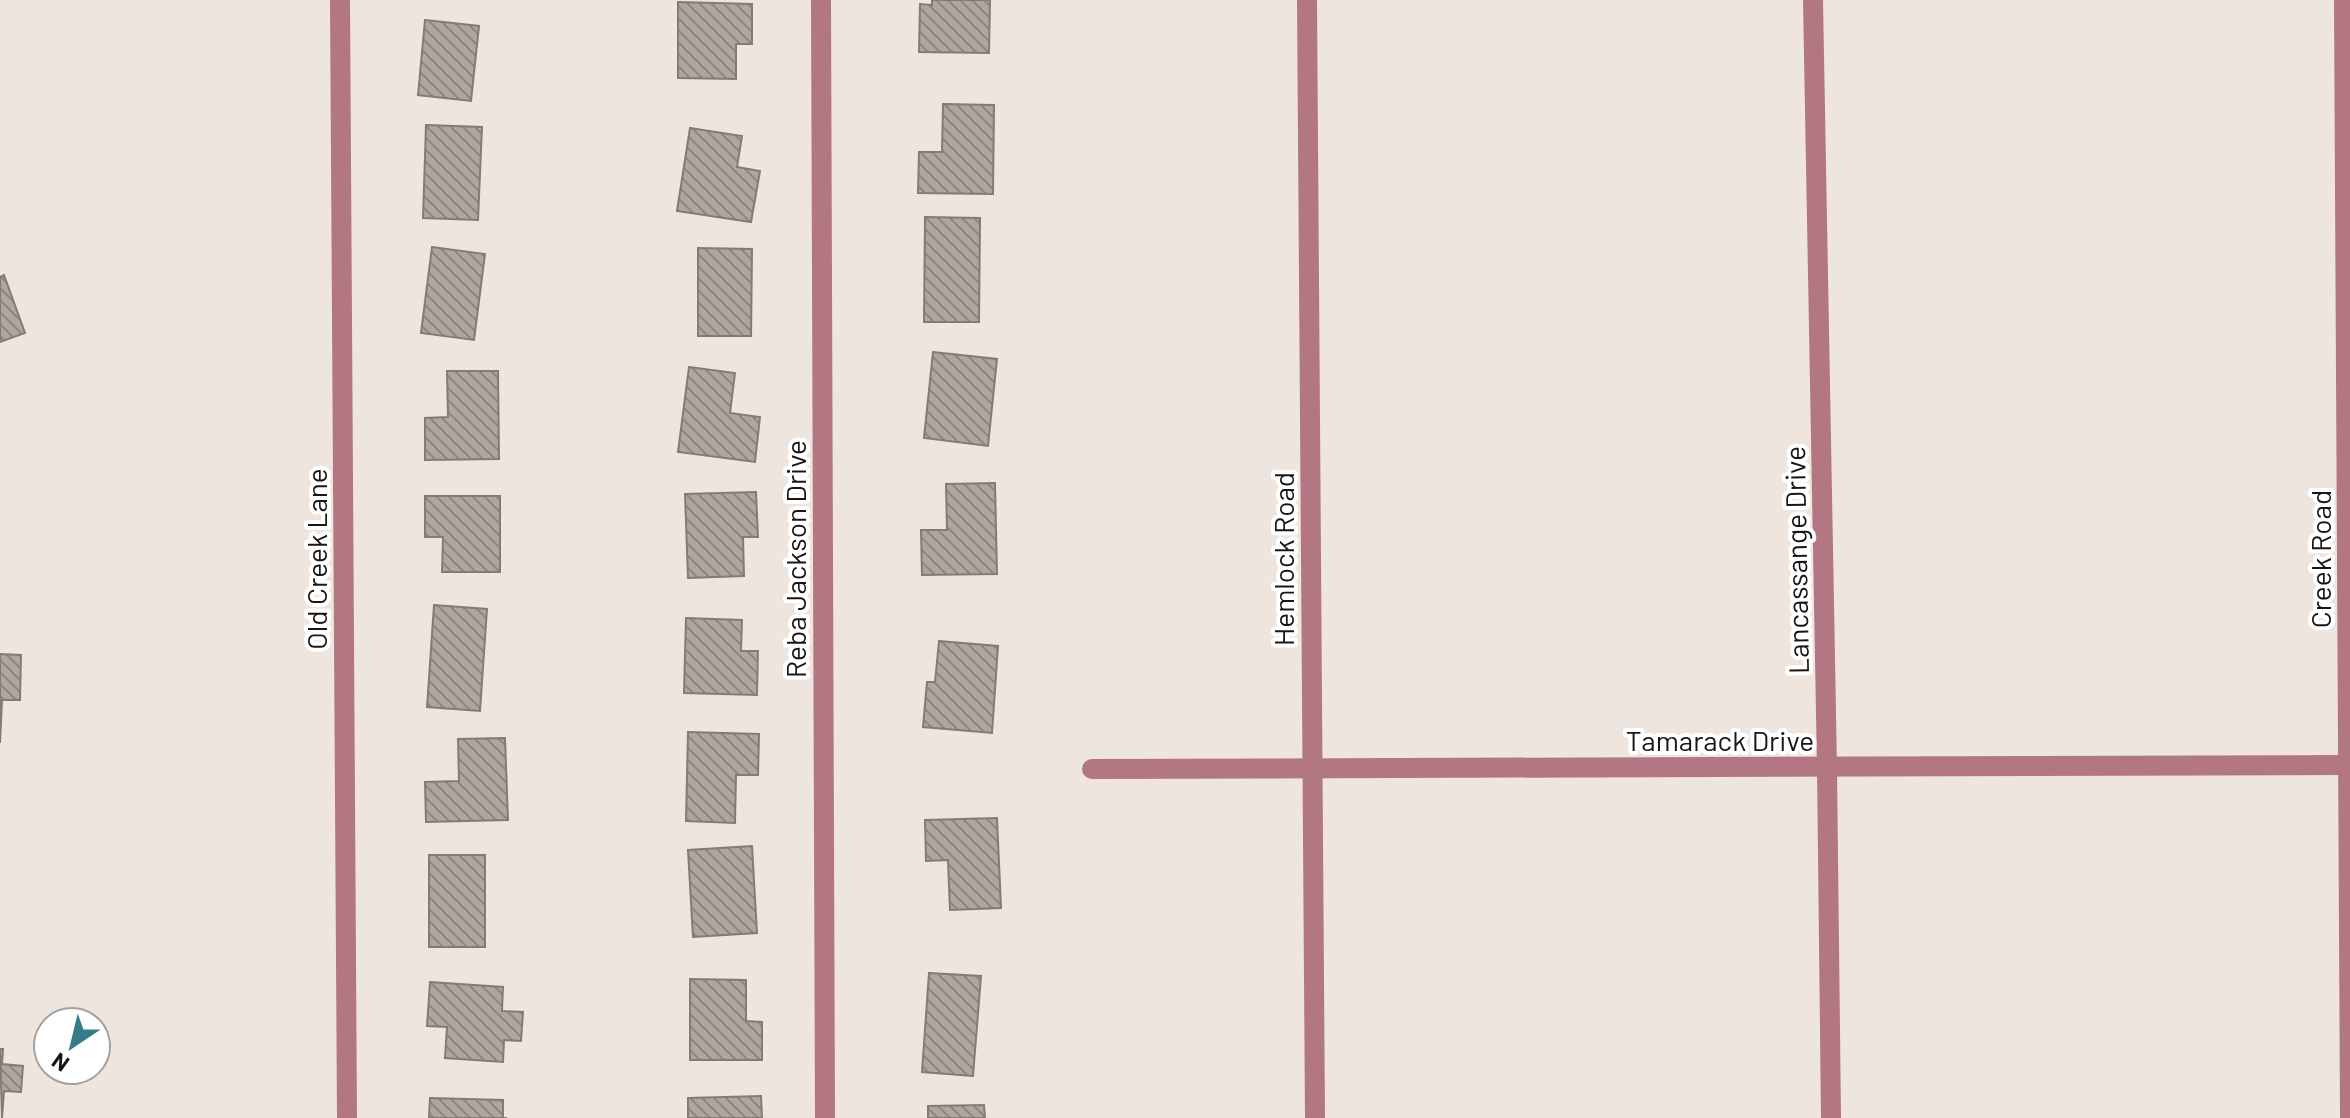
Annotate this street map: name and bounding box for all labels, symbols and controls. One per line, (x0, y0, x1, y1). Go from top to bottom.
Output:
street label: Reba Jackson Drive (778, 440, 812, 678)
street label: Lancassange Drive (1777, 446, 1815, 674)
street label: Old Creek Lane (299, 468, 333, 650)
street label: Hemlock Road (1266, 472, 1300, 646)
street label: Creek Road (2303, 490, 2337, 628)
street label: Tamarack Drive (1626, 723, 1814, 757)
north arrow (32, 1006, 112, 1086)
text: N (47, 1048, 73, 1078)

